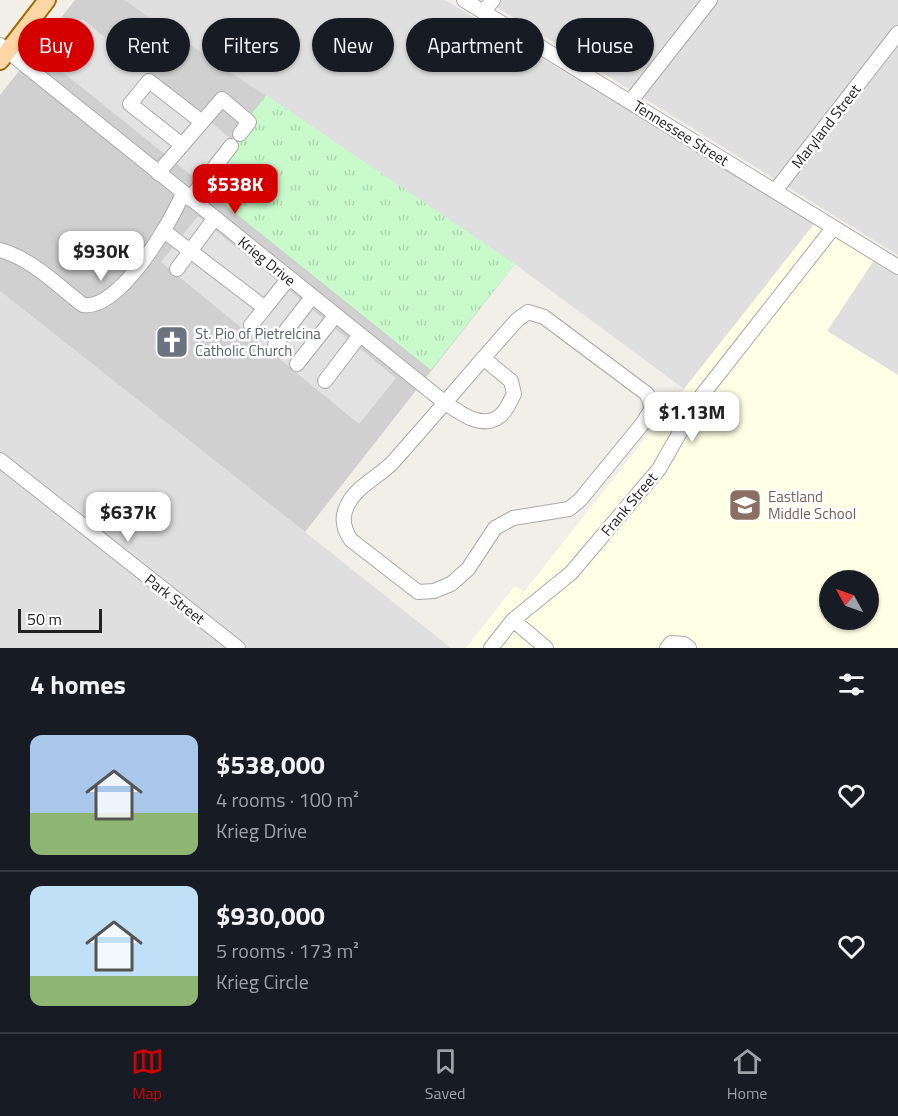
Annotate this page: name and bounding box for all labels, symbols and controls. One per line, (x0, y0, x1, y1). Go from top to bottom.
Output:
chip: Buy (18, 18, 94, 72)
chip: Rent (106, 18, 190, 72)
chip: Filters (202, 18, 300, 72)
chip: New (312, 18, 394, 72)
chip: Apartment (406, 18, 544, 72)
chip: House (556, 18, 654, 72)
street label: Maryland Street (786, 78, 867, 173)
street label: Tennessee Street (629, 94, 734, 172)
pin: $538K (193, 164, 277, 215)
text: $538K (207, 168, 263, 199)
pin: $930K (59, 231, 143, 282)
street label: Krieg Drive (233, 231, 301, 291)
text: $930K (73, 235, 129, 266)
place label: St. Pio of Pietrelcina Catholic Church (195, 322, 321, 362)
church icon: St. Pio of Pietrelcina Catholic Church (154, 324, 190, 360)
pin: $1.13M (643, 392, 741, 443)
text: $1.13M (658, 396, 726, 427)
street label: Frank Street (595, 466, 663, 541)
place label: Eastland Middle School (768, 485, 856, 525)
school or university icon: Eastland Middle School (727, 487, 763, 523)
pin: $637K (86, 492, 170, 543)
text: $637K (100, 496, 156, 527)
street label: Park Street (140, 568, 211, 630)
north arrow (819, 570, 879, 630)
map controls (819, 570, 879, 630)
scale bar (18, 606, 102, 634)
text: 50 m (27, 607, 62, 631)
text: 4 homes (30, 665, 126, 704)
icon: filters (835, 668, 868, 701)
text: $538,000 (216, 745, 325, 784)
icon: home (78, 759, 150, 831)
icon: heart (835, 779, 868, 812)
text: 4 rooms · 100 m² (216, 784, 359, 815)
text: Krieg Drive (216, 815, 307, 846)
text: $930,000 (216, 896, 325, 935)
icon: home (78, 910, 150, 982)
icon: heart (835, 930, 868, 963)
text: 5 rooms · 173 m² (216, 935, 359, 966)
text: Krieg Circle (216, 966, 309, 997)
tab: Map (131, 1045, 164, 1105)
tab: Saved (425, 1045, 466, 1105)
tab: Home (727, 1045, 767, 1105)

